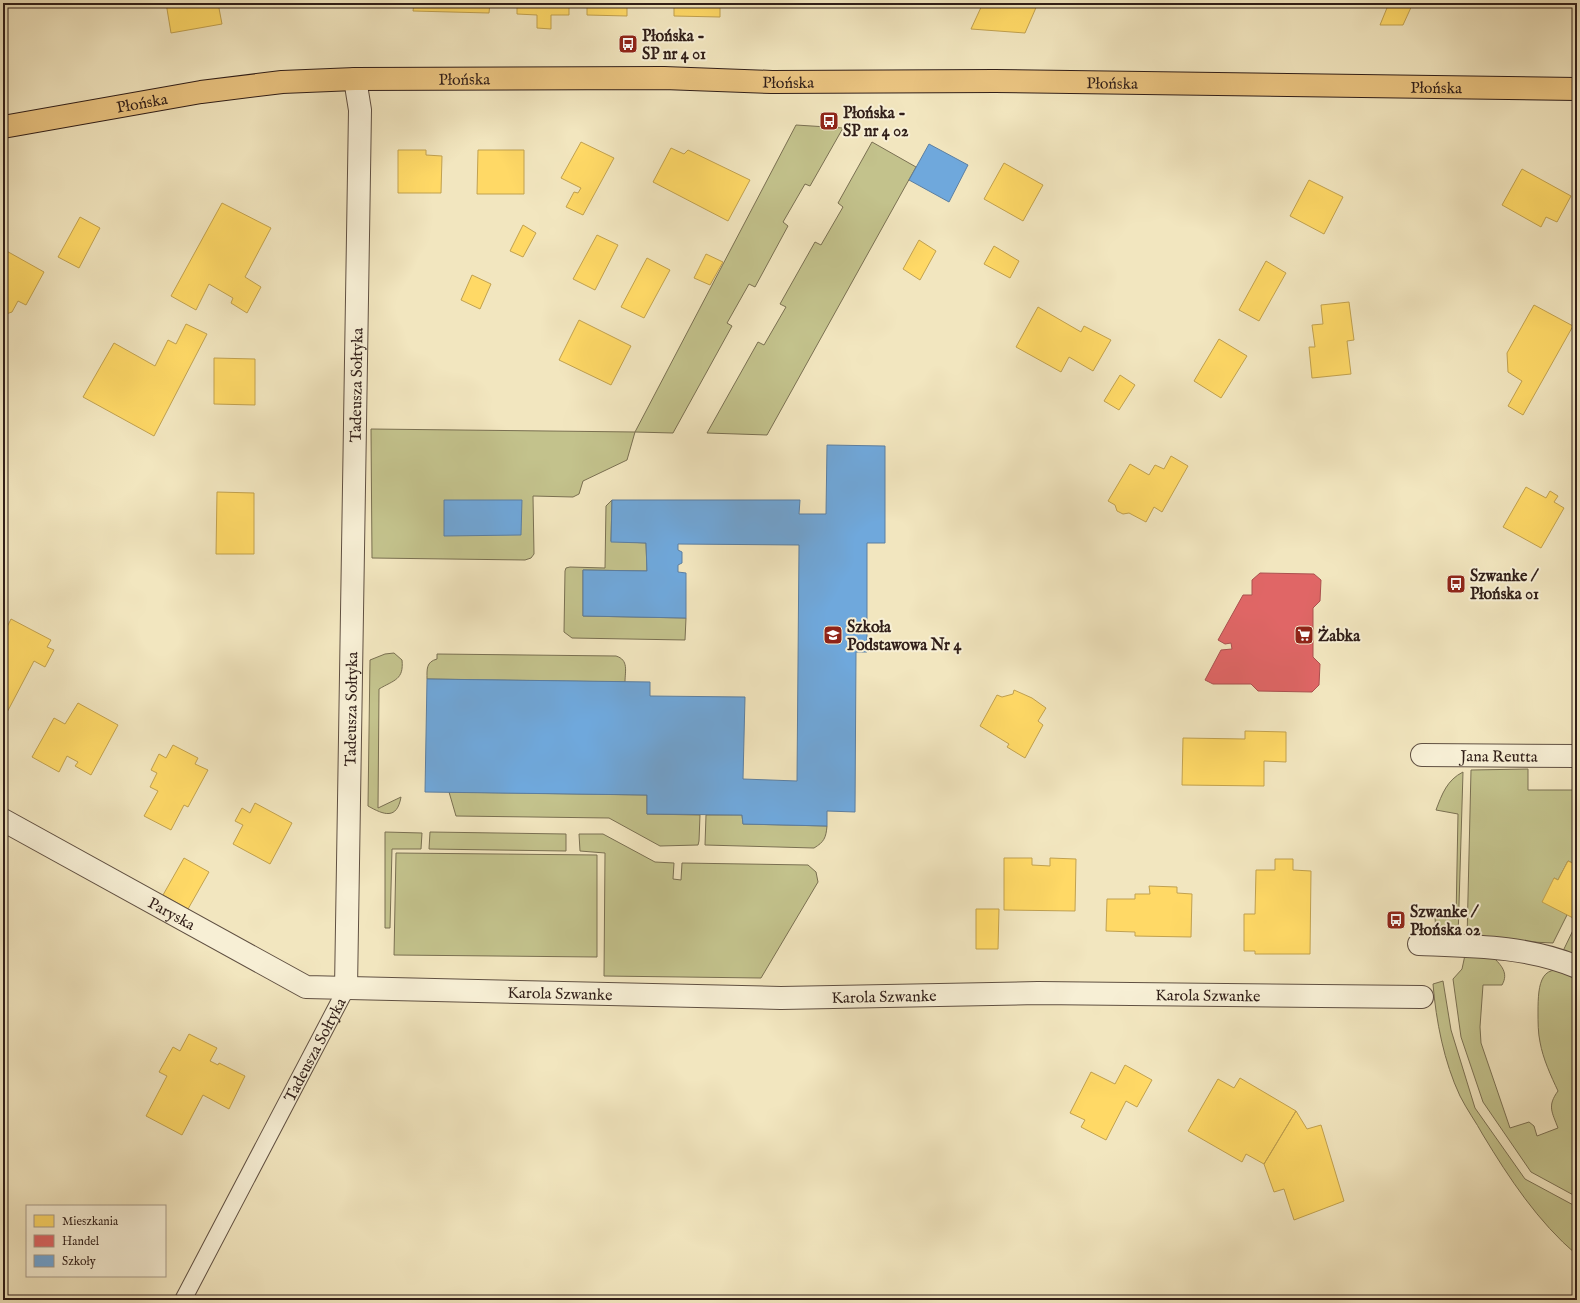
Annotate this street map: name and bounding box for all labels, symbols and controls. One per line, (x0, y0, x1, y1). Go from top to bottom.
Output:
place label: Płońska - SP nr 4 01 (642, 27, 706, 65)
bus stop icon: Płońska - SP nr 4 01 (617, 33, 639, 55)
street label: Płońska (438, 71, 490, 91)
street label: Płońska (762, 74, 814, 94)
street label: Płońska (1086, 74, 1138, 95)
street label: Płońska (1410, 79, 1462, 99)
street label: Płońska (115, 90, 170, 119)
place label: Płońska - SP nr 4 02 (843, 104, 909, 142)
bus stop icon: Płońska - SP nr 4 02 (818, 110, 840, 132)
street label: Tadeusza Sołtyka (347, 327, 369, 443)
place label: Szwanke / Płońska 01 (1470, 567, 1540, 605)
bus stop icon: Szwanke / Płońska 01 (1445, 573, 1467, 595)
place label: Szkoła Podstawowa Nr 4 (847, 618, 962, 656)
school or university icon: Szkoła Podstawowa Nr 4 (822, 624, 844, 646)
supermarket icon: Żabka (1293, 624, 1315, 646)
place label: Żabka (1318, 625, 1361, 647)
street label: Tadeusza Sołtyka (342, 651, 363, 767)
street label: Jana Reutta (1458, 747, 1538, 768)
street label: Paryska (144, 894, 198, 936)
place label: Szwanke / Płońska 02 (1410, 903, 1481, 941)
bus stop icon: Szwanke / Płońska 02 (1385, 909, 1407, 931)
street label: Karola Szwanke (507, 984, 613, 1006)
street label: Karola Szwanke (1155, 986, 1260, 1007)
street label: Karola Szwanke (831, 987, 937, 1009)
street label: Tadeusza Sołtyka (281, 995, 352, 1106)
legend (26, 1205, 166, 1277)
text: Mieszkania (62, 1214, 119, 1229)
text: Handel (62, 1234, 100, 1249)
text: Szkoły (62, 1254, 96, 1269)

